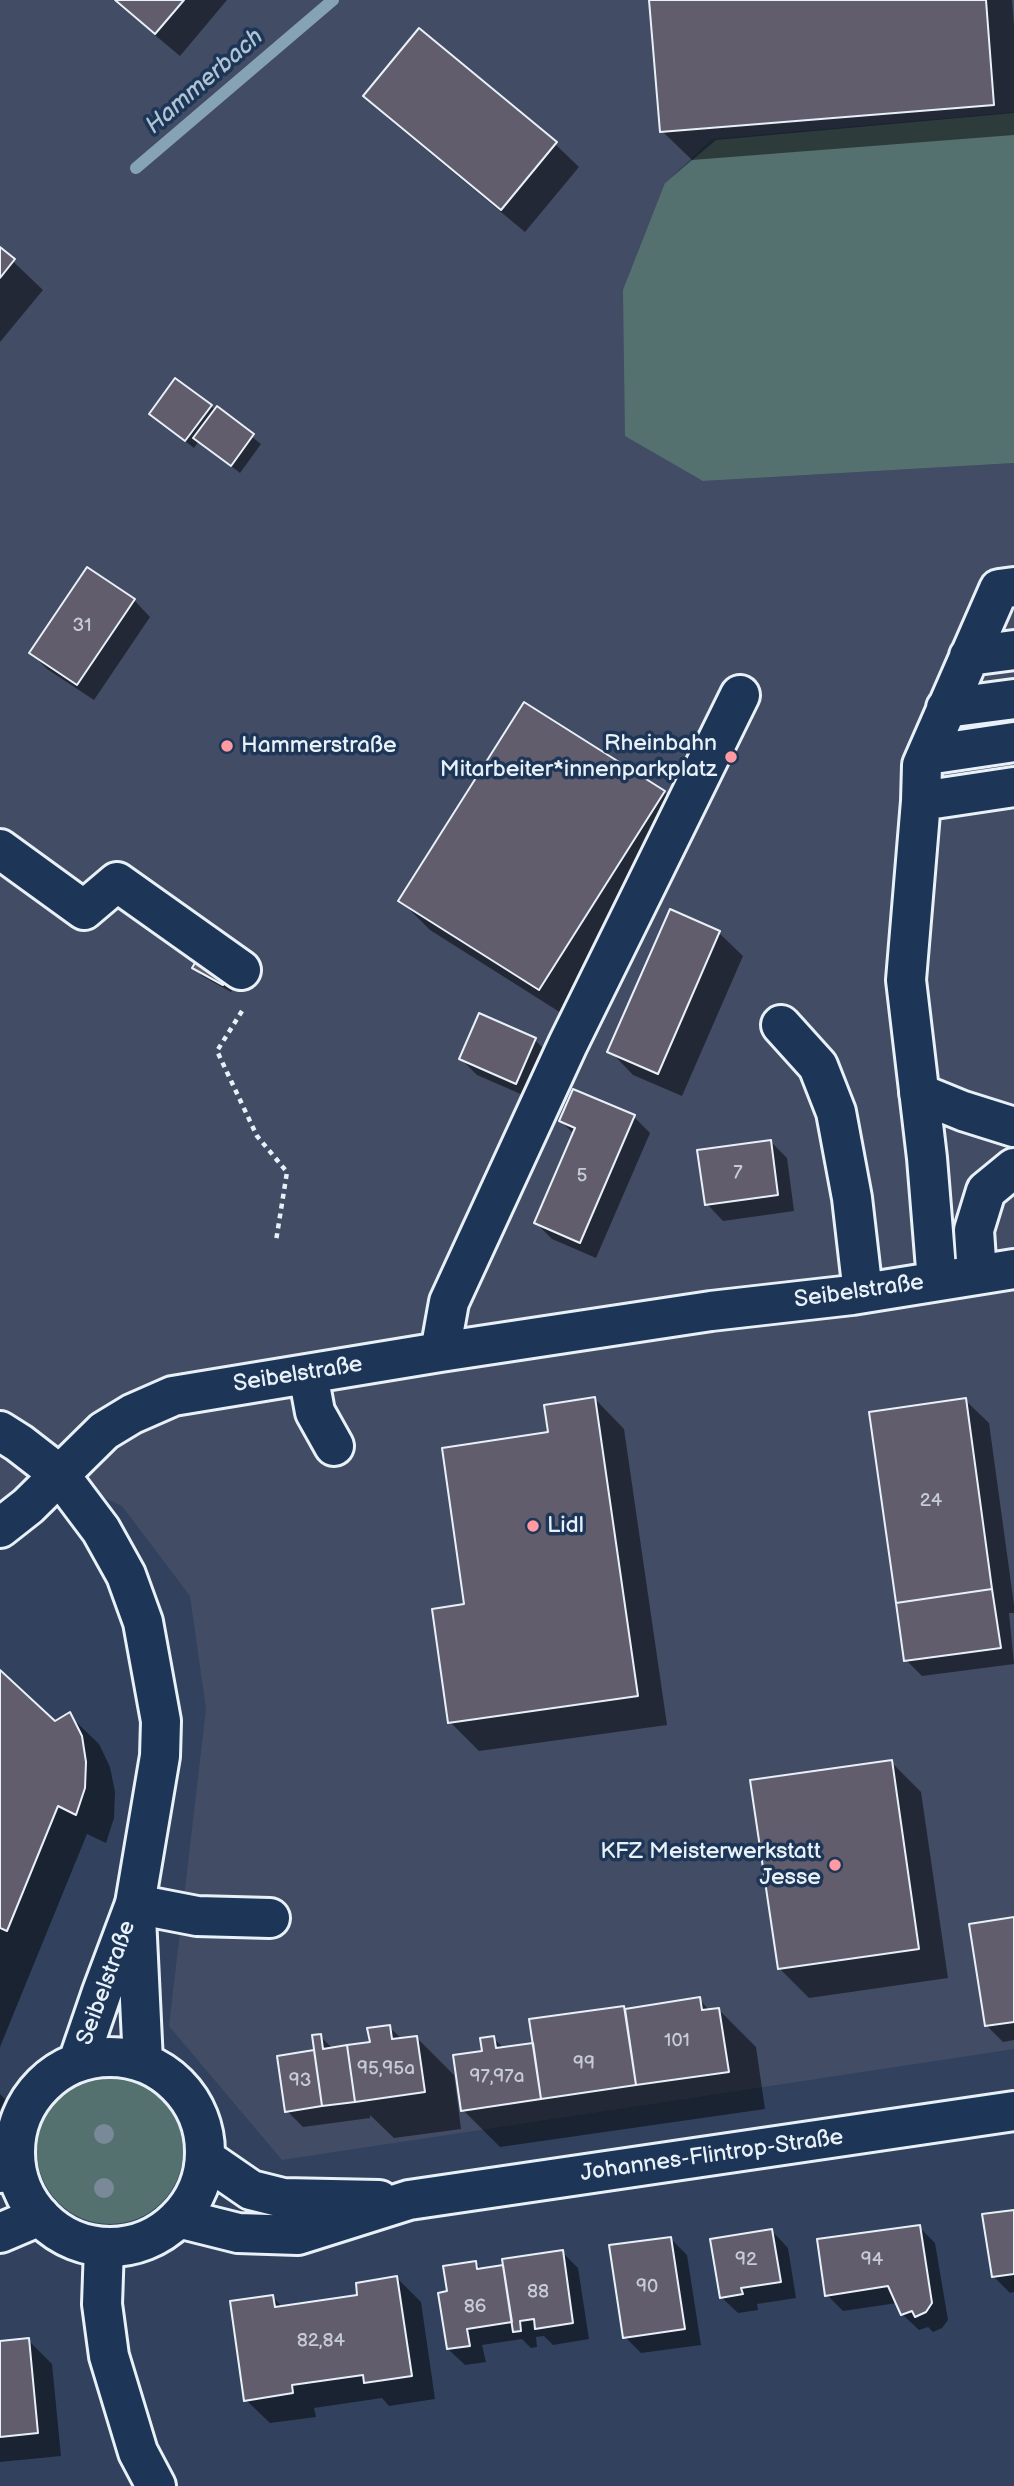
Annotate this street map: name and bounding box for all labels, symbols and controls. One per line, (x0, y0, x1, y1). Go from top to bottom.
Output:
water label: Hammerbach (140, 23, 270, 141)
house number: 31 (72, 615, 92, 637)
place label: Rheinbahn Mitarbeiter*innenparkplatz (440, 730, 717, 784)
place label: Hammerstraße (241, 732, 397, 760)
marker: Hammerstraße (219, 738, 235, 754)
marker: Rheinbahn Mitarbeiter*innenparkplatz (723, 749, 739, 765)
house number: 7 (733, 1162, 743, 1184)
house number: 5 (577, 1165, 587, 1187)
street label: Seibelstraße (792, 1269, 926, 1315)
street label: Seibelstraße (231, 1351, 365, 1399)
house number: 24 (920, 1490, 942, 1512)
place label: Lidl (547, 1512, 584, 1540)
marker: Lidl (525, 1518, 541, 1534)
place label: KFZ Meisterwerkstatt Jesse (600, 1838, 821, 1892)
marker: KFZ Meisterwerkstatt Jesse (827, 1857, 843, 1873)
street label: Seibelstraße (72, 1917, 142, 2049)
house number: 101 (664, 2030, 690, 2052)
house number: 99 (573, 2053, 595, 2075)
house number: 95,95a (357, 2058, 415, 2080)
house number: 97,97a (470, 2066, 524, 2088)
house number: 93 (289, 2070, 311, 2092)
street label: Johannes-Flintrop-Straße (579, 2124, 845, 2188)
house number: 92 (735, 2249, 757, 2271)
house number: 94 (861, 2249, 883, 2271)
house number: 90 (636, 2276, 658, 2298)
house number: 88 (527, 2281, 549, 2303)
house number: 86 (464, 2296, 486, 2318)
house number: 82,84 (297, 2330, 345, 2352)

